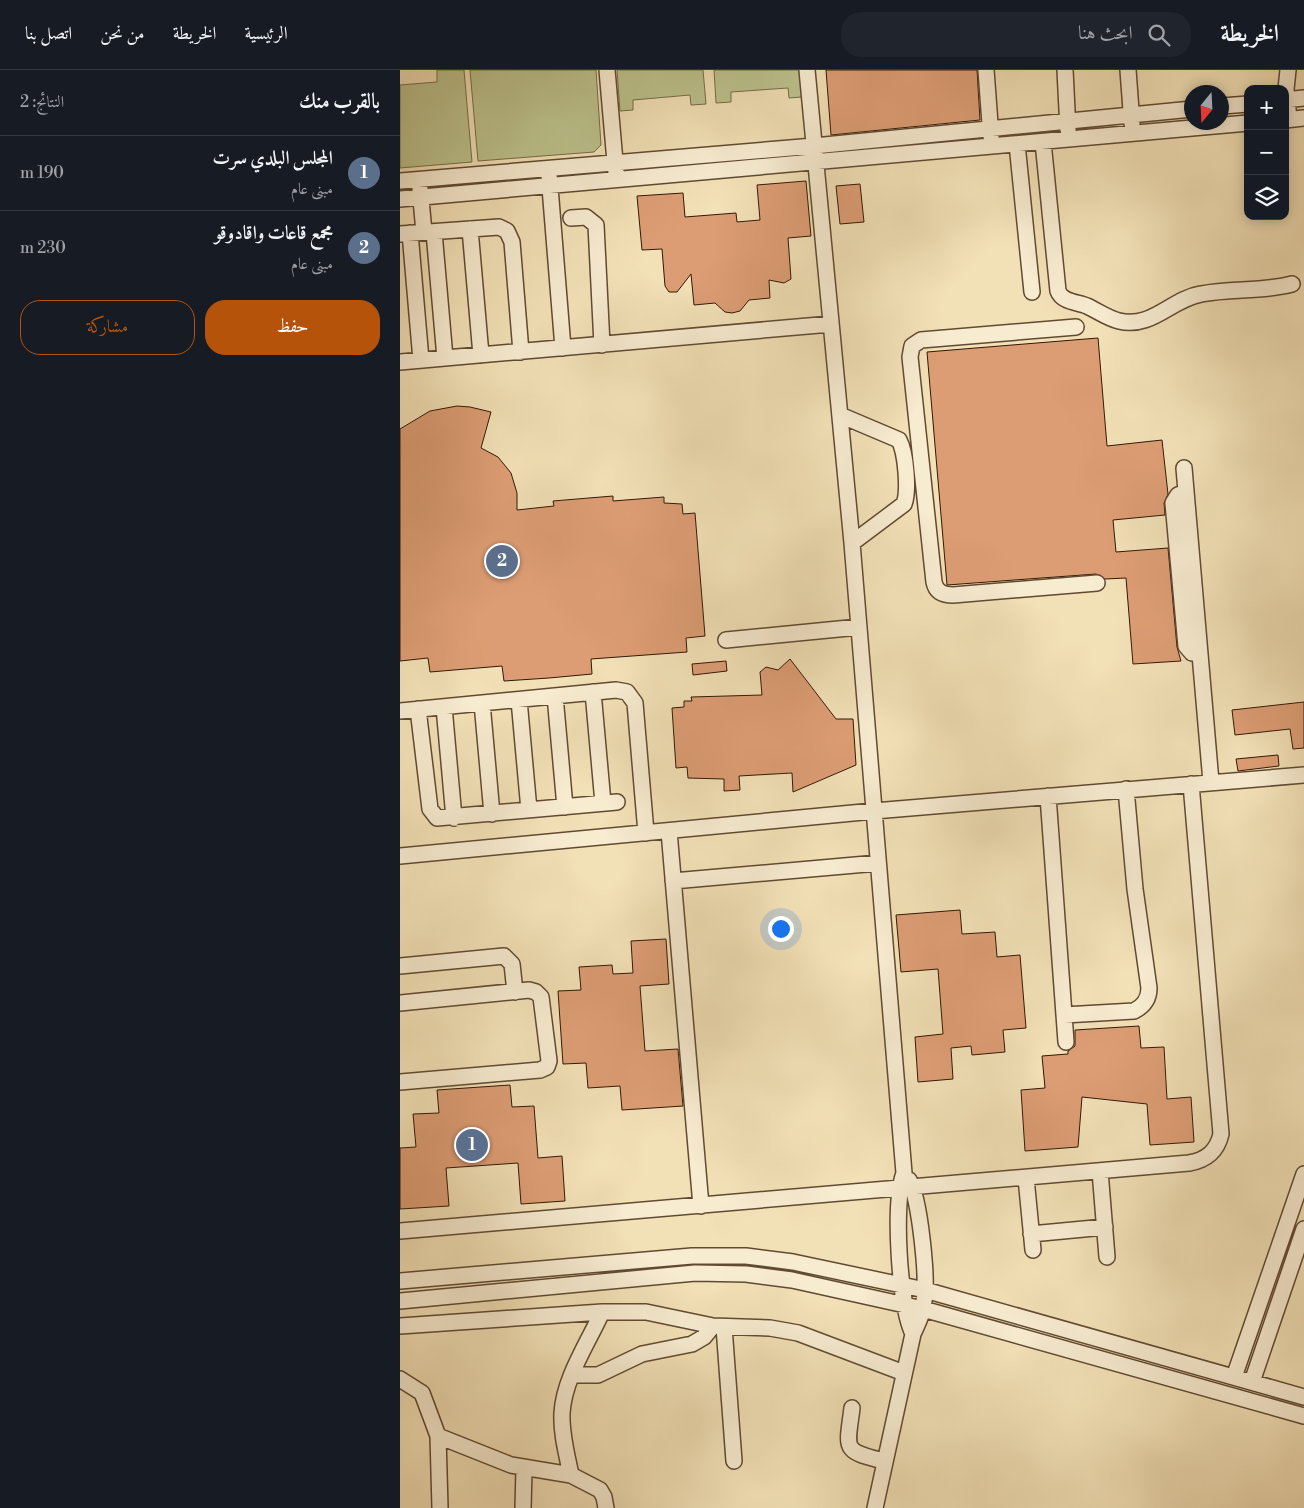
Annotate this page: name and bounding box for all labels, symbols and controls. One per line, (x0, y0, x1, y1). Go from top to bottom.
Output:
search box (841, 12, 1191, 57)
text: الخريطة (1221, 19, 1279, 49)
text: ابحث هنا (1078, 21, 1133, 45)
icon: search (1145, 21, 1173, 49)
text: اتصل بنا (25, 22, 72, 45)
text: من نحن (100, 22, 145, 45)
text: الخريطة (173, 22, 216, 45)
text: الرئيسية (244, 22, 288, 45)
north arrow (1184, 85, 1229, 130)
map controls (1244, 85, 1289, 220)
button: + (1244, 85, 1289, 130)
text: بالقرب منك (299, 89, 380, 115)
text: النتائج: 2 (20, 92, 64, 112)
button: − (1244, 130, 1289, 175)
text: المجلس البلدي سرت (212, 146, 333, 170)
text: 190 m (20, 163, 64, 183)
text: 1 (360, 163, 368, 183)
button: layers (1244, 175, 1289, 220)
text: مبنى عام (291, 179, 333, 199)
text: مجمع قاعات واقادوقو (214, 221, 333, 245)
text: 230 m (20, 238, 66, 258)
text: 2 (359, 238, 369, 258)
text: مبنى عام (291, 254, 333, 274)
button: مشاركة (20, 300, 195, 355)
button: حفظ (205, 300, 380, 355)
pin: 2 (486, 542, 518, 580)
your location (768, 916, 794, 942)
pin: 1 (456, 1126, 488, 1164)

